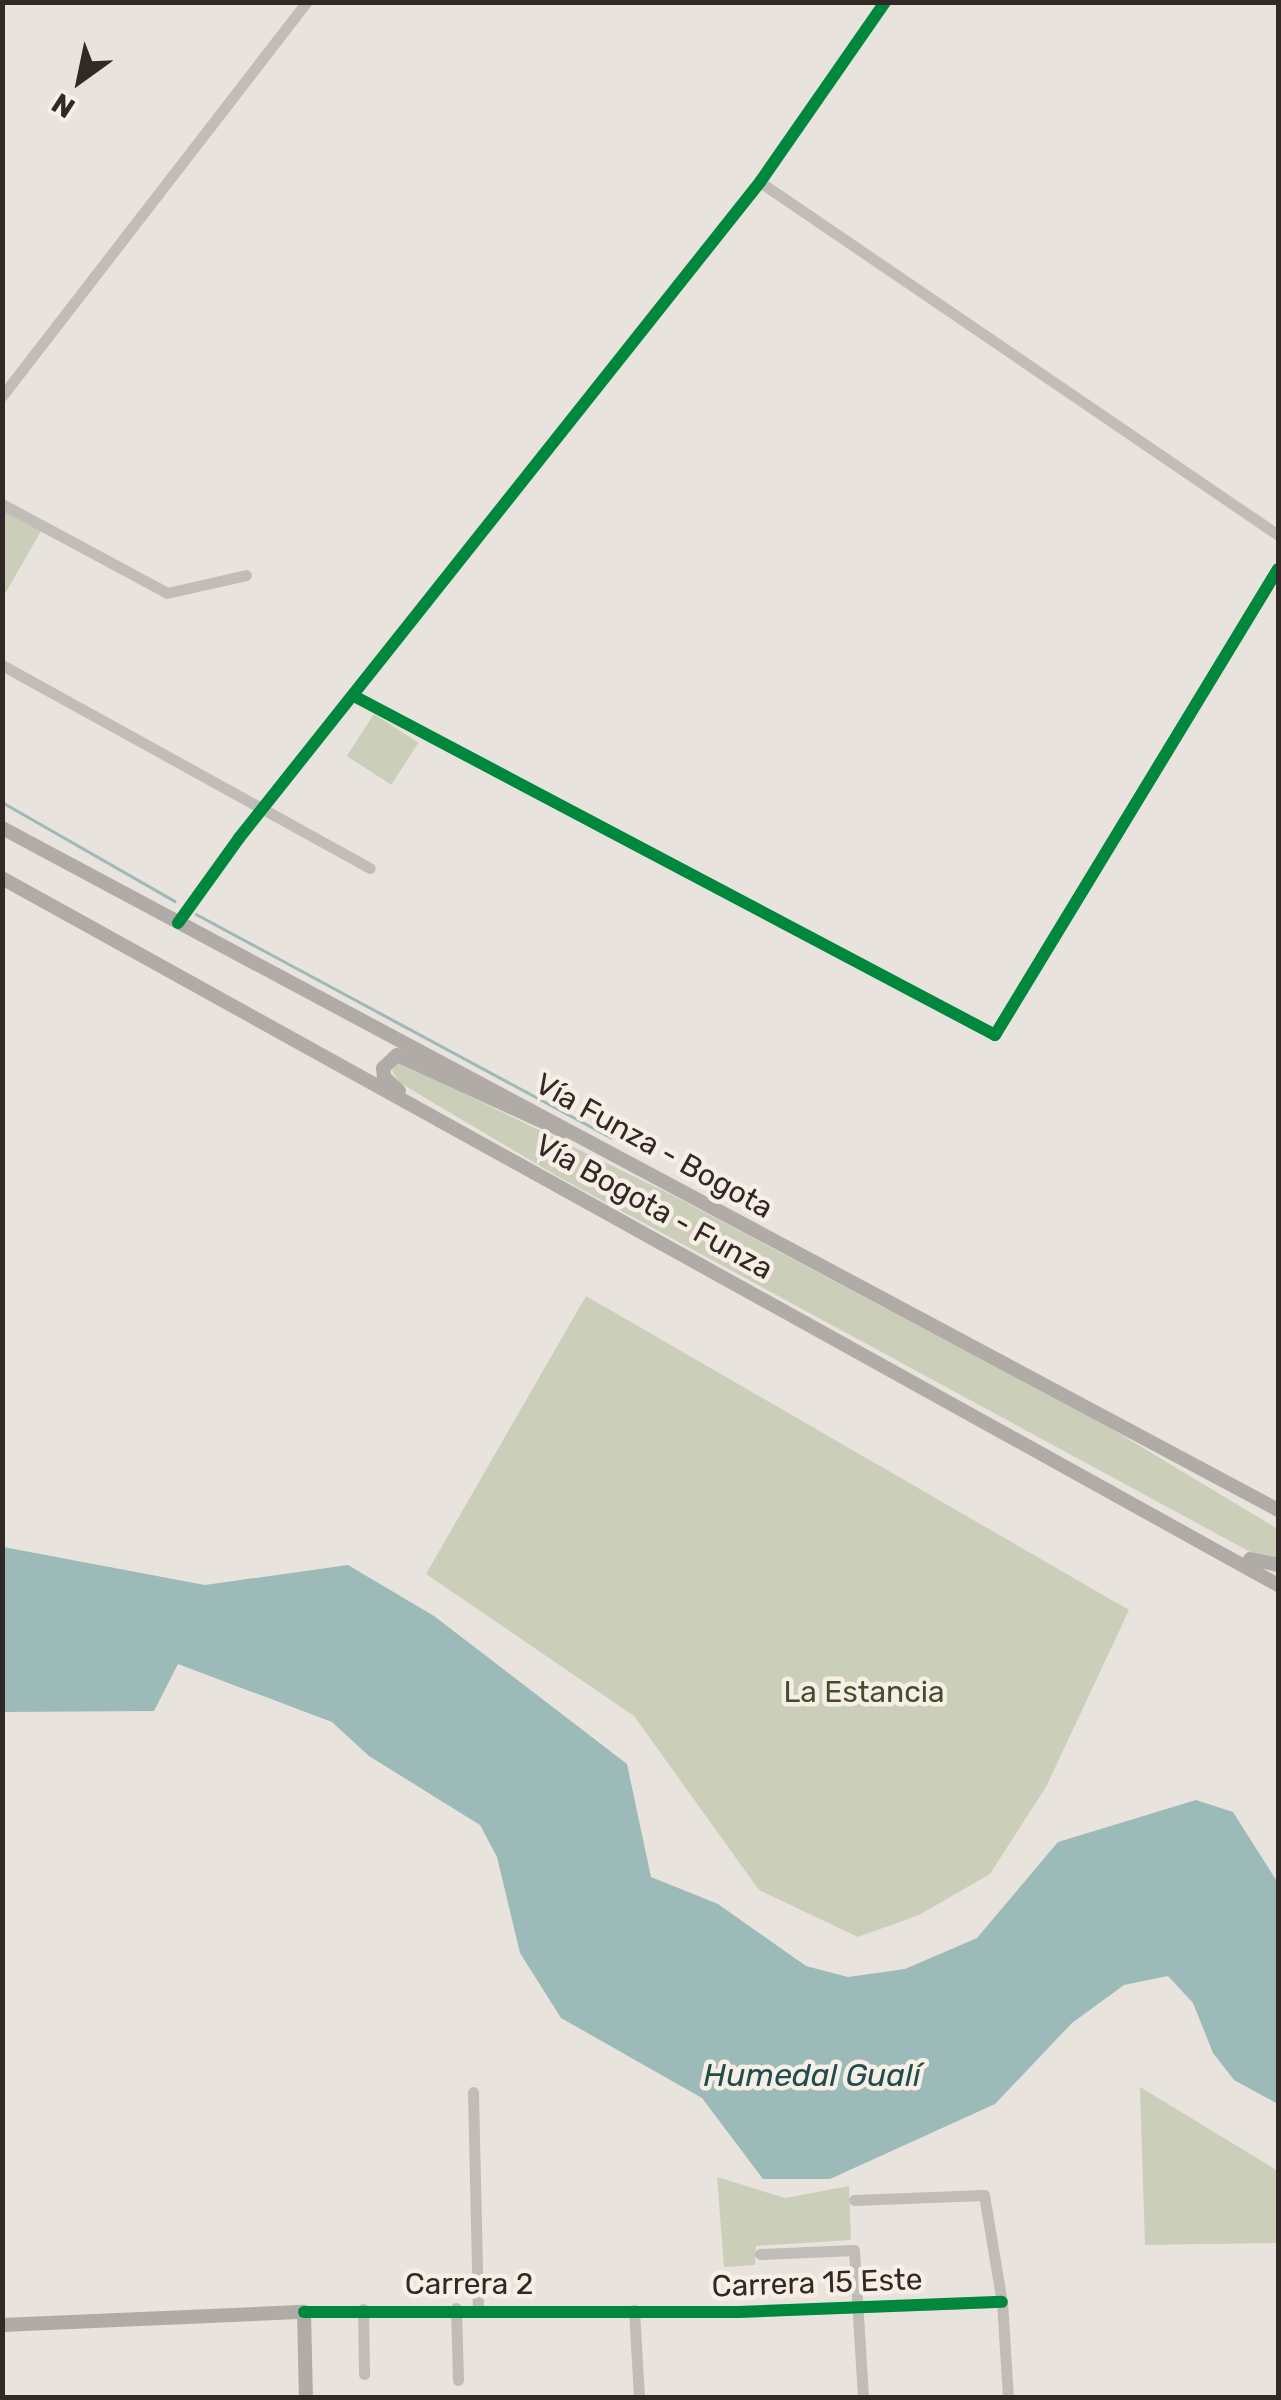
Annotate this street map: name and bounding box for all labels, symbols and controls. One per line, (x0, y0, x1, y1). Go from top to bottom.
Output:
north arrow (30, 30, 130, 130)
text: N (46, 86, 81, 125)
street label: Vía Funza - Bogota (529, 1066, 779, 1226)
street label: Vía Bogota - Funza (529, 1127, 779, 1287)
park label: La Estancia (783, 1674, 945, 1710)
water label: Humedal Gualí (703, 2056, 921, 2094)
street label: Carrera 15 Este (711, 2261, 923, 2305)
street label: Carrera 2 (405, 2266, 533, 2302)

